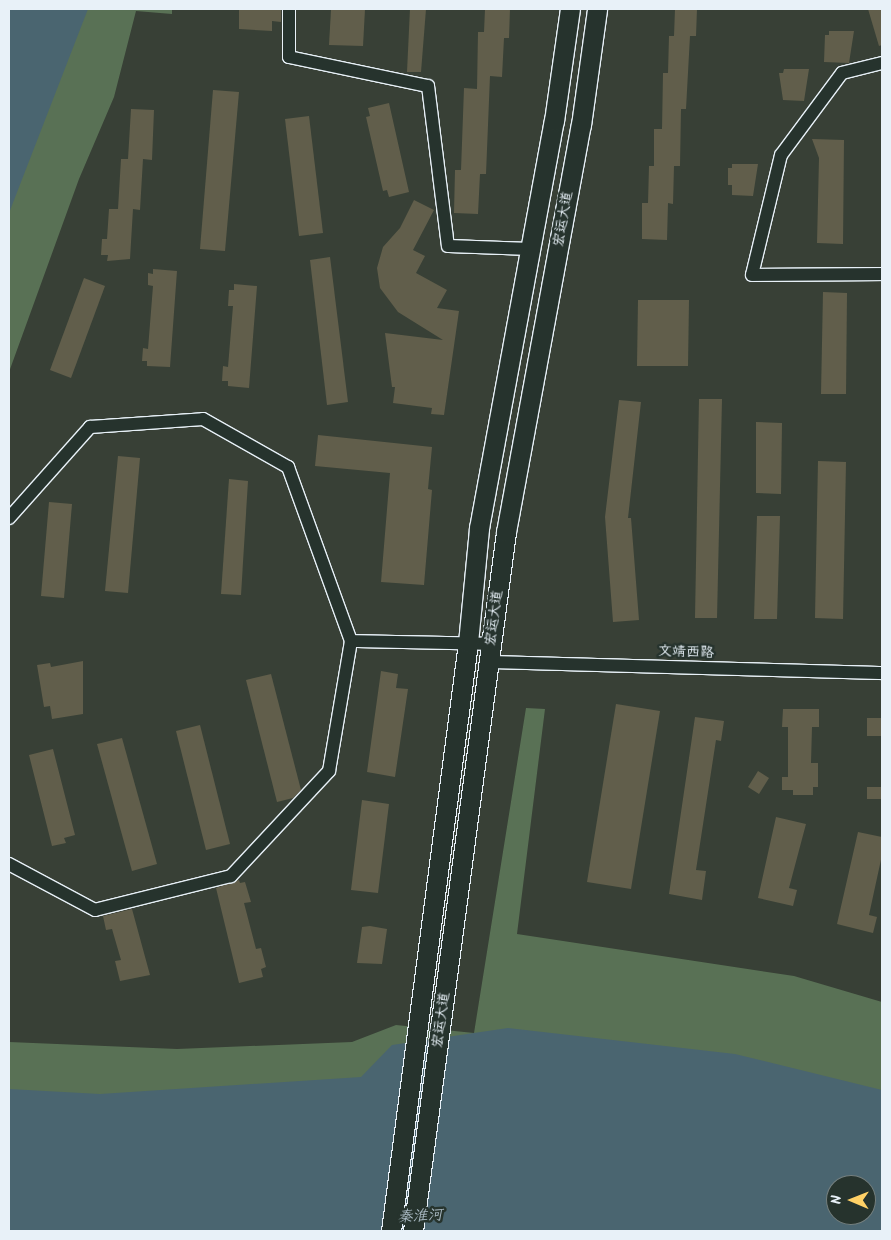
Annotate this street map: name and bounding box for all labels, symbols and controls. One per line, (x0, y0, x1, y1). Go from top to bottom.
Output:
street label: 宏运大道 (550, 190, 576, 248)
street label: 宏运大道 (482, 589, 506, 647)
street label: 文靖西路 (658, 643, 714, 661)
street label: 宏运大道 (429, 991, 453, 1049)
north arrow (826, 1175, 876, 1225)
text: N (826, 1195, 848, 1204)
water label: 秦淮河 (397, 1207, 443, 1227)

